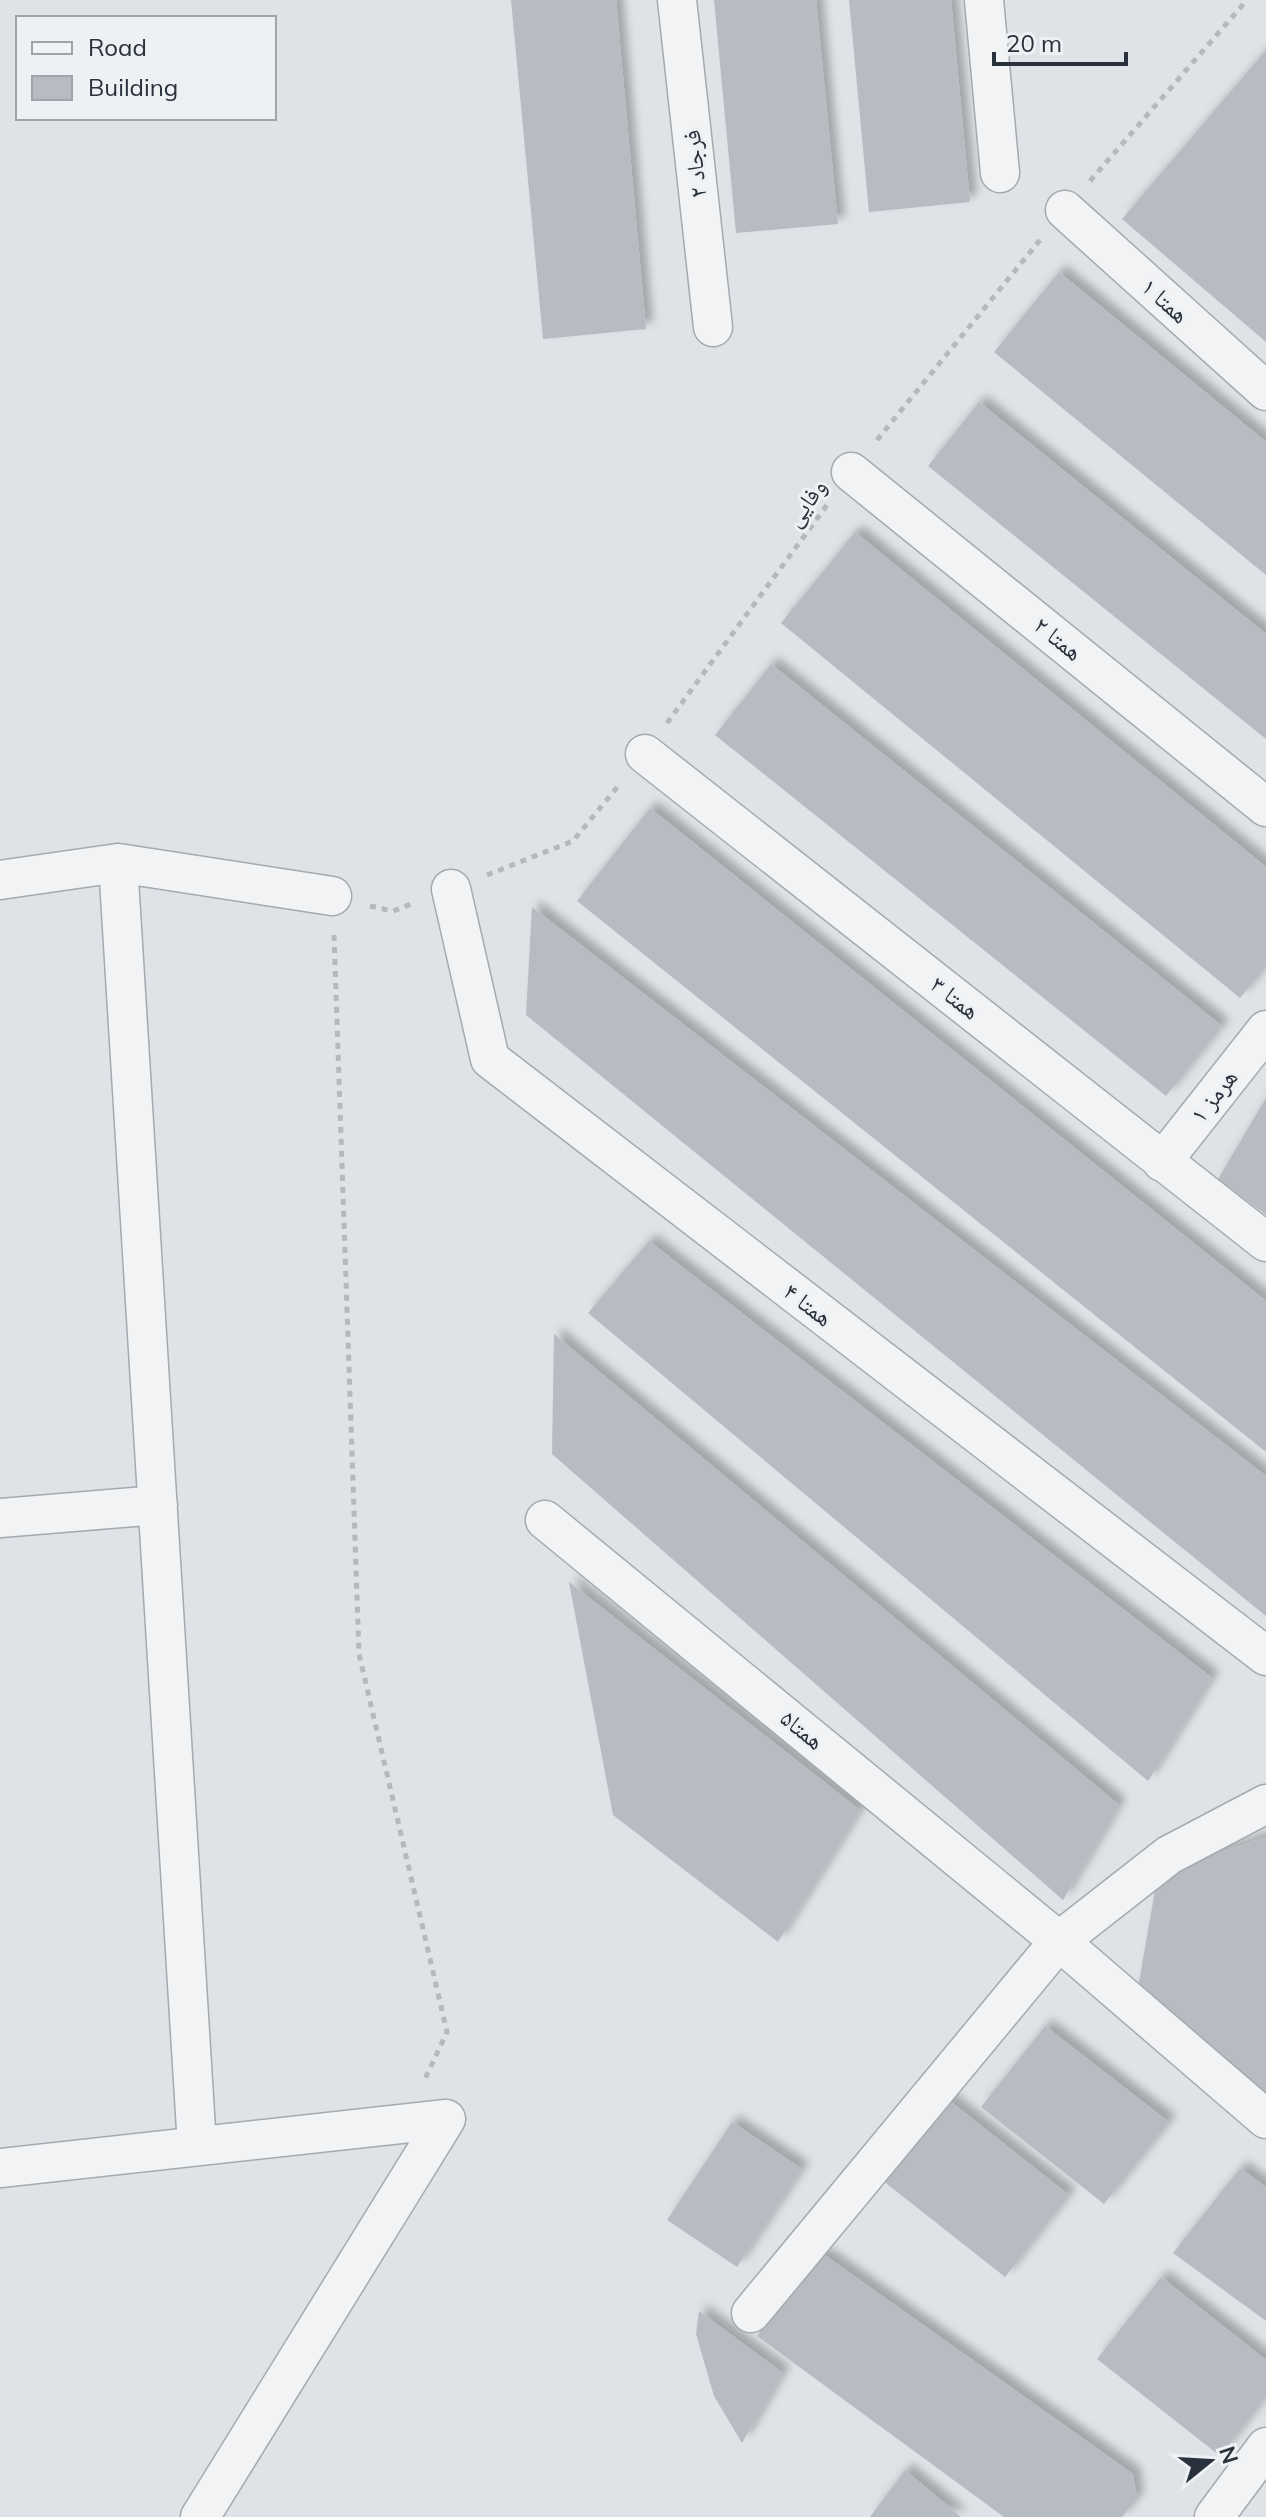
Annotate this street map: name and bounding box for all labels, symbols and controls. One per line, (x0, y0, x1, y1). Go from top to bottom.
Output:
legend (16, 16, 276, 120)
scale bar (994, 16, 1126, 66)
text: 20 m (1006, 28, 1062, 58)
text: Road (88, 32, 147, 62)
text: Building (88, 72, 178, 102)
street label: فرجاد ۲ (676, 129, 712, 200)
street label: همتا ۱ (1136, 271, 1196, 329)
street label: وفایی (778, 473, 833, 532)
street label: همتا ۲ (1028, 610, 1089, 667)
street label: همتا ۳ (925, 969, 986, 1026)
street label: هرمز ۱ (1183, 1063, 1243, 1128)
street label: همتا ۴ (778, 1276, 839, 1333)
street label: همتا۵ (775, 1703, 831, 1756)
north arrow (1170, 2421, 1250, 2501)
text: N (1213, 2443, 1245, 2467)

